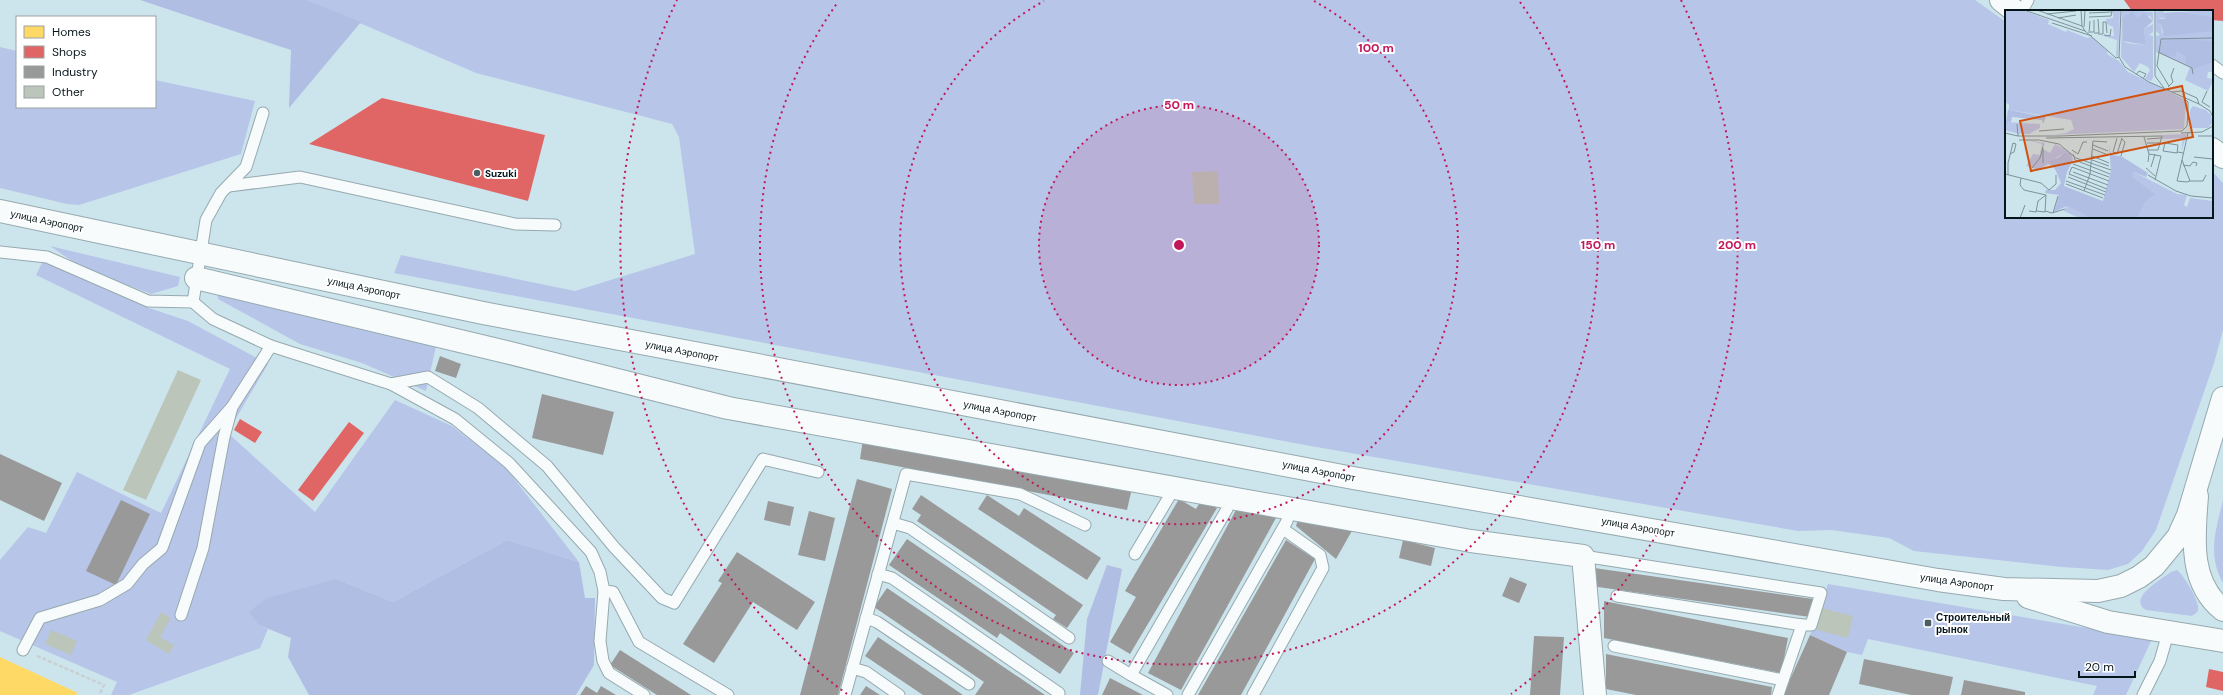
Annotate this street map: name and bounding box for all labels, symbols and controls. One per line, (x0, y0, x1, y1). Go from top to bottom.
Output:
inset map (2005, 10, 2213, 218)
legend (16, 16, 156, 108)
text: Homes (52, 24, 91, 40)
text: 100 m (1358, 40, 1394, 56)
text: Shops (52, 44, 87, 60)
text: Industry (52, 64, 98, 80)
text: Other (52, 84, 85, 100)
text: 50 m (1164, 97, 1194, 113)
place label: Suzuki (485, 167, 517, 180)
marker: Suzuki (472, 168, 482, 178)
street label: улица Аэропорт (9, 207, 85, 235)
text: 150 m (1581, 237, 1615, 253)
text: 200 m (1718, 237, 1756, 253)
centre of rings (1172, 238, 1186, 252)
street label: улица Аэропорт (326, 274, 402, 302)
street label: улица Аэропорт (644, 338, 720, 365)
street label: улица Аэропорт (962, 398, 1038, 425)
street label: улица Аэропорт (1281, 458, 1357, 485)
street label: улица Аэропорт (1600, 514, 1676, 540)
street label: улица Аэропорт (1919, 570, 1995, 594)
place label: Строительный рынок (1936, 611, 2010, 636)
marker: Строительный рынок (1923, 618, 1933, 628)
scale bar (2079, 653, 2135, 679)
text: 20 m (2085, 659, 2114, 675)

